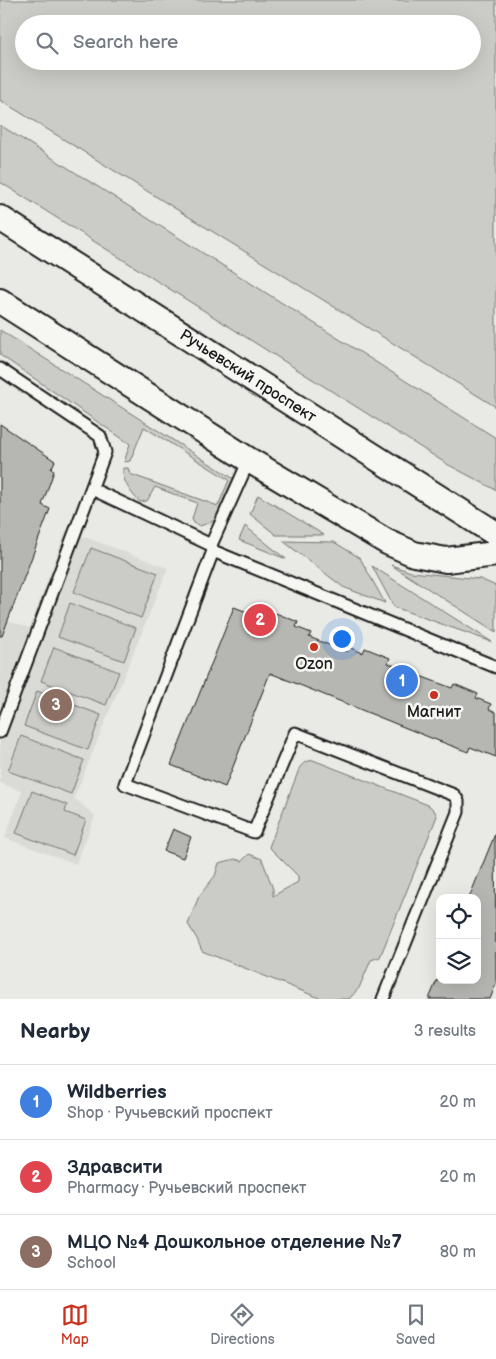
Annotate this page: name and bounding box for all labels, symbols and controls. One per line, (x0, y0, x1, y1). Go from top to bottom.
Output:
search box (15, 15, 481, 70)
icon: search (33, 29, 61, 57)
text: Search here (73, 31, 178, 54)
street label: Ручьевский проспект (176, 325, 320, 427)
pin: 2 (244, 601, 276, 639)
your location (329, 626, 355, 652)
marker: Ozon (308, 641, 320, 653)
place label: Ozon (295, 655, 333, 674)
pin: 1 (386, 662, 418, 700)
pin: 3 (40, 686, 72, 724)
marker: Магнит (428, 689, 440, 701)
place label: Магнит (407, 703, 462, 722)
map controls (436, 894, 481, 984)
button: locate (436, 894, 481, 939)
button: layers (436, 939, 481, 984)
text: Nearby (20, 1019, 90, 1044)
text: 3 results (414, 1022, 476, 1041)
text: Wildberries (67, 1081, 167, 1104)
text: 1 (33, 1093, 39, 1112)
text: 20 m (440, 1093, 476, 1112)
text: Shop · Ручьевский проспект (67, 1104, 273, 1123)
text: Здравсити (67, 1156, 163, 1179)
text: 2 (31, 1168, 41, 1187)
text: 20 m (440, 1168, 476, 1187)
text: Pharmacy · Ручьевский проспект (67, 1179, 306, 1198)
text: МЦО №4 Дошкольное отделение №7 (67, 1231, 402, 1254)
text: 3 (31, 1243, 41, 1262)
text: 80 m (440, 1243, 476, 1262)
text: School (67, 1254, 116, 1273)
tab: Map (61, 1301, 89, 1348)
tab: Directions (210, 1301, 275, 1348)
tab: Saved (396, 1301, 435, 1348)

